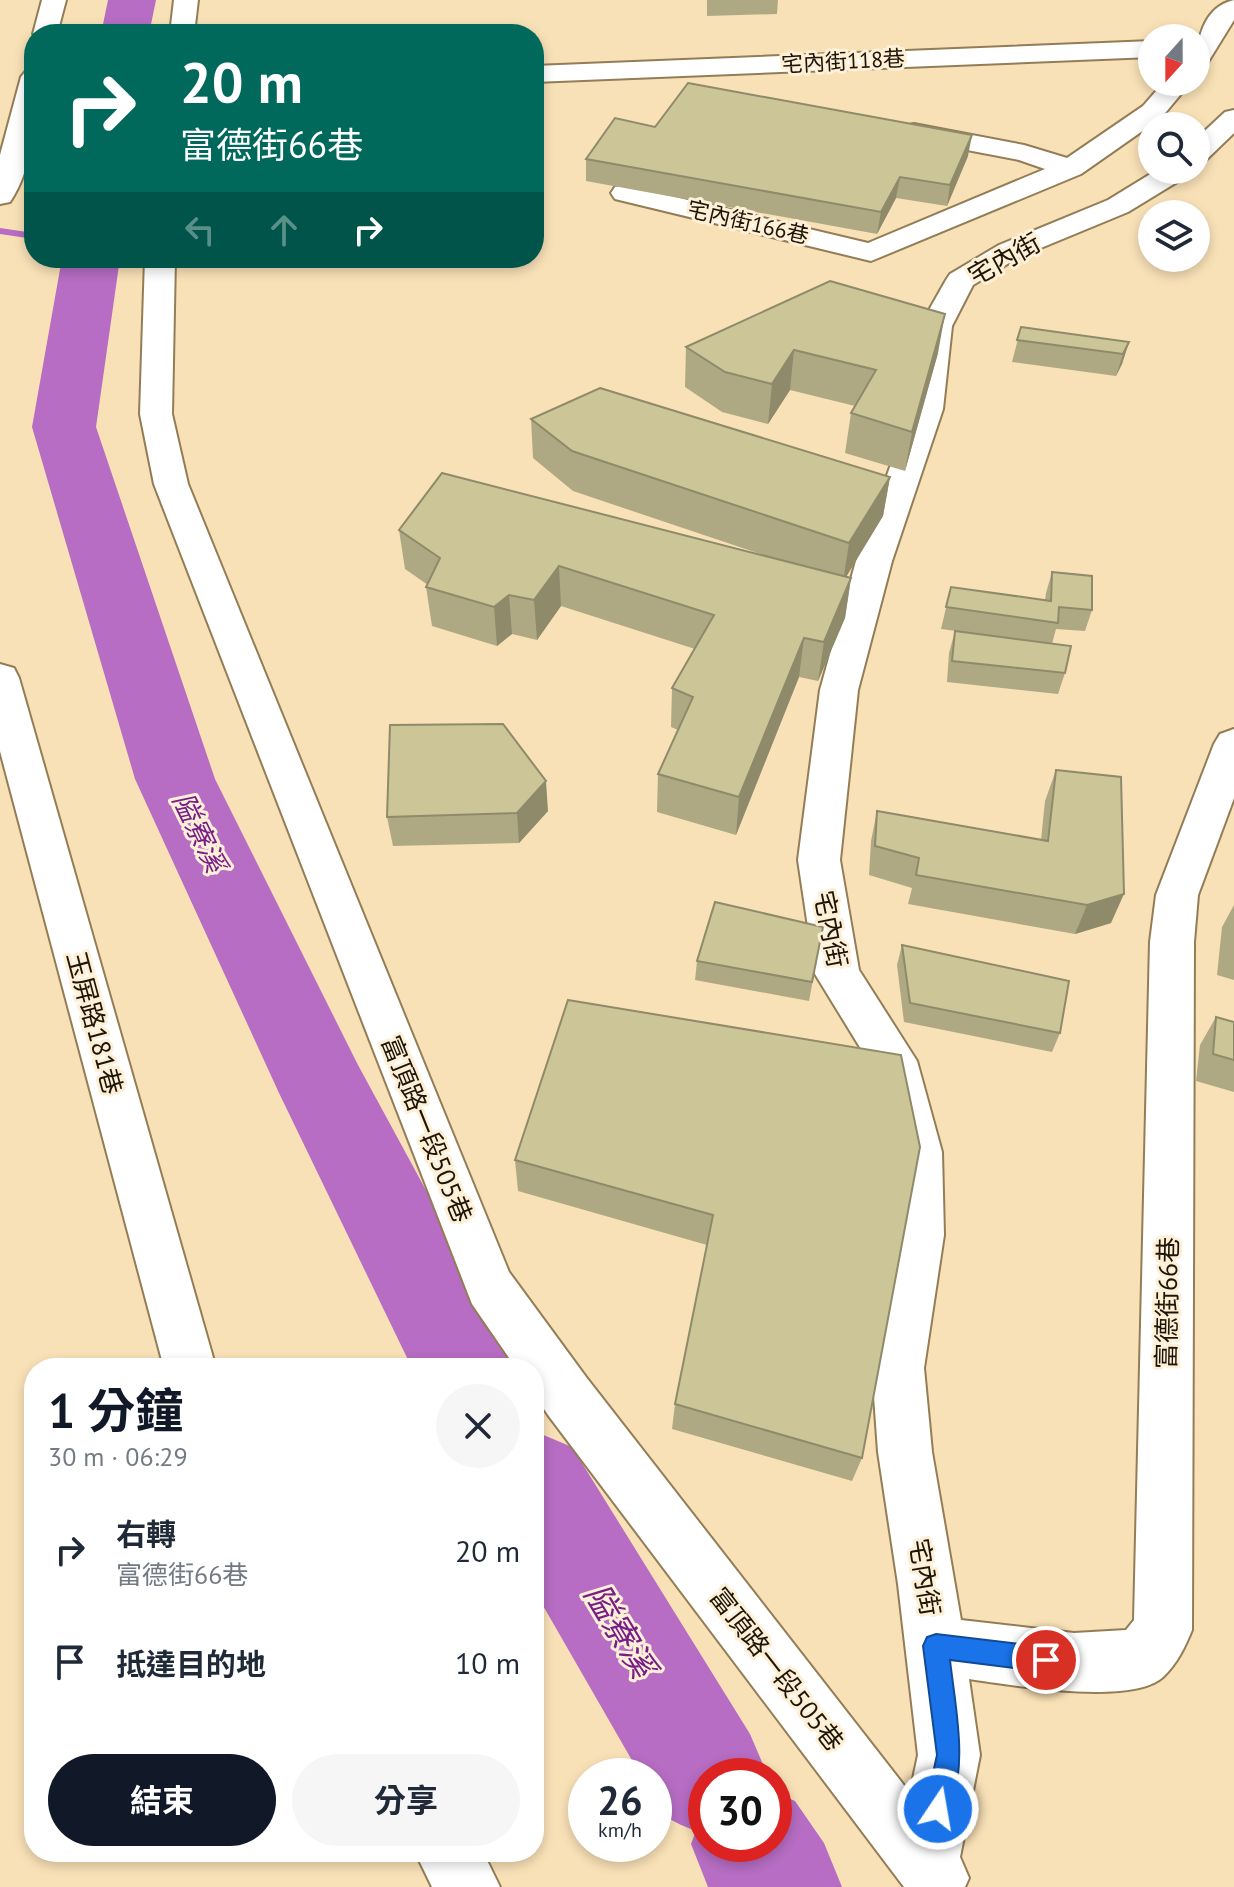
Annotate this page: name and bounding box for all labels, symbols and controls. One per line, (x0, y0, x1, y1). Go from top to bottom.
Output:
north arrow (1138, 24, 1210, 96)
map controls (1138, 24, 1210, 272)
street label: 宅內街118巷 (780, 44, 906, 78)
text: 20 m (180, 46, 303, 118)
icon: right (48, 56, 152, 160)
button: search (1138, 112, 1210, 184)
text: 富德街66巷 (180, 121, 363, 168)
street label: 宅內街166巷 (684, 194, 812, 250)
button: layers (1138, 200, 1210, 272)
icon: left (178, 208, 222, 252)
icon: ahead (262, 208, 306, 252)
icon: right (346, 208, 390, 252)
street label: 宅內街 (962, 226, 1046, 292)
water label: 隘寮溪 (165, 786, 237, 881)
street label: 宅內街 (807, 888, 855, 970)
street label: 玉屏路181巷 (60, 948, 130, 1098)
street label: 富頂路一段505巷 (375, 1031, 479, 1227)
street label: 富德街66巷 (1149, 1237, 1185, 1369)
text: 1 分鐘 (48, 1379, 183, 1441)
button: close (436, 1384, 520, 1468)
text: 30 m · 06:29 (48, 1440, 188, 1473)
text: 右轉 (116, 1514, 176, 1553)
icon: right (48, 1528, 92, 1572)
text: 20 m (455, 1531, 520, 1570)
street label: 宅內街 (903, 1536, 947, 1618)
text: 富德街66巷 (116, 1558, 248, 1591)
water label: 隘寮溪 (576, 1575, 668, 1688)
street label: 富頂路一段505巷 (703, 1581, 851, 1757)
pin (1012, 1626, 1080, 1694)
icon: arrive (1024, 1638, 1068, 1682)
icon: arrive (48, 1640, 92, 1684)
text: 10 m (455, 1643, 520, 1682)
text: 抵達目的地 (116, 1644, 266, 1683)
button: 結束 (48, 1754, 276, 1846)
button: 分享 (292, 1754, 520, 1846)
speed limit sign: 30 (688, 1758, 792, 1862)
position arrow (896, 1767, 980, 1851)
text: 26 (597, 1774, 643, 1826)
text: km/h (598, 1817, 642, 1843)

